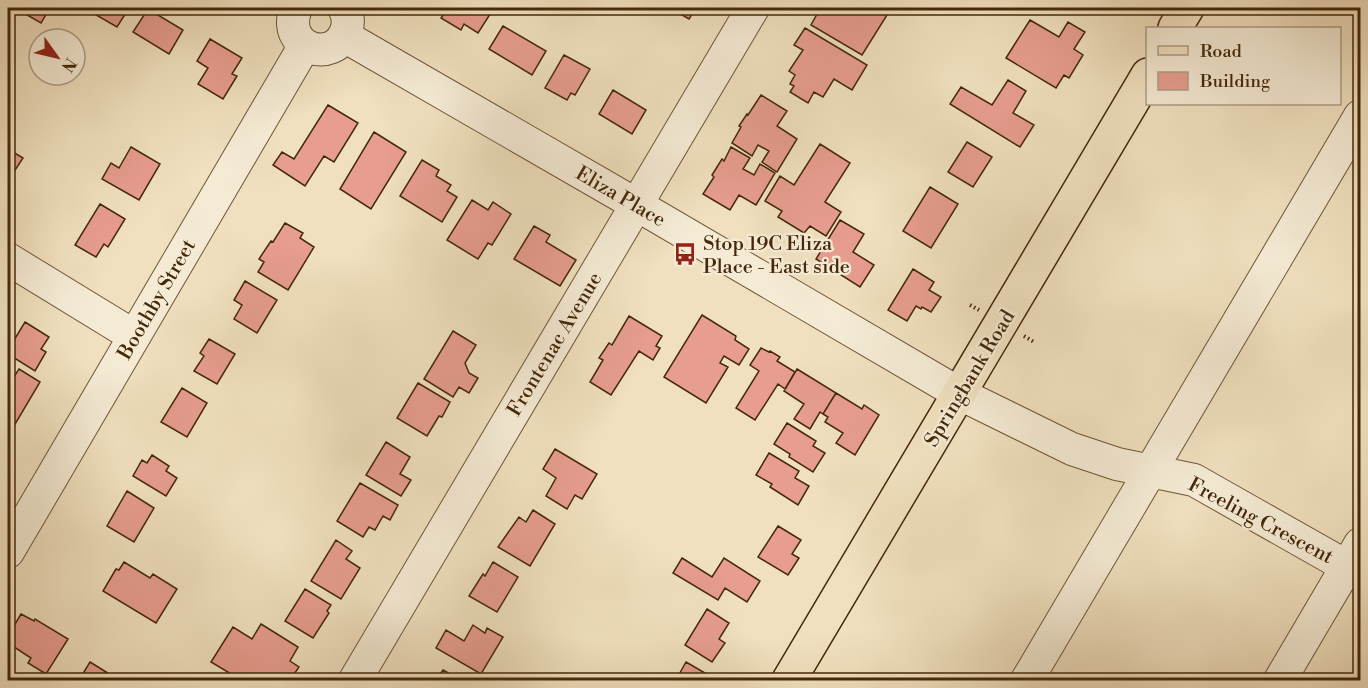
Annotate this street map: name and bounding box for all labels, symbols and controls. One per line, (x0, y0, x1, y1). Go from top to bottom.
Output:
north arrow (27, 27, 87, 87)
legend (1146, 27, 1341, 105)
text: Road (1200, 40, 1243, 63)
text: N (57, 54, 80, 76)
text: Building (1199, 70, 1271, 93)
street label: Eliza Place (571, 161, 670, 233)
place label: Stop 19C Eliza Place - East side (703, 232, 850, 280)
street label: Boothby Street (112, 235, 202, 365)
bus stop icon: Stop 19C Eliza Place - East side (672, 241, 698, 267)
street label: Frontenac Avenue (502, 268, 608, 421)
street label: Springbank Road (920, 305, 1021, 452)
street label: Freeling Crescent (1183, 473, 1337, 570)

